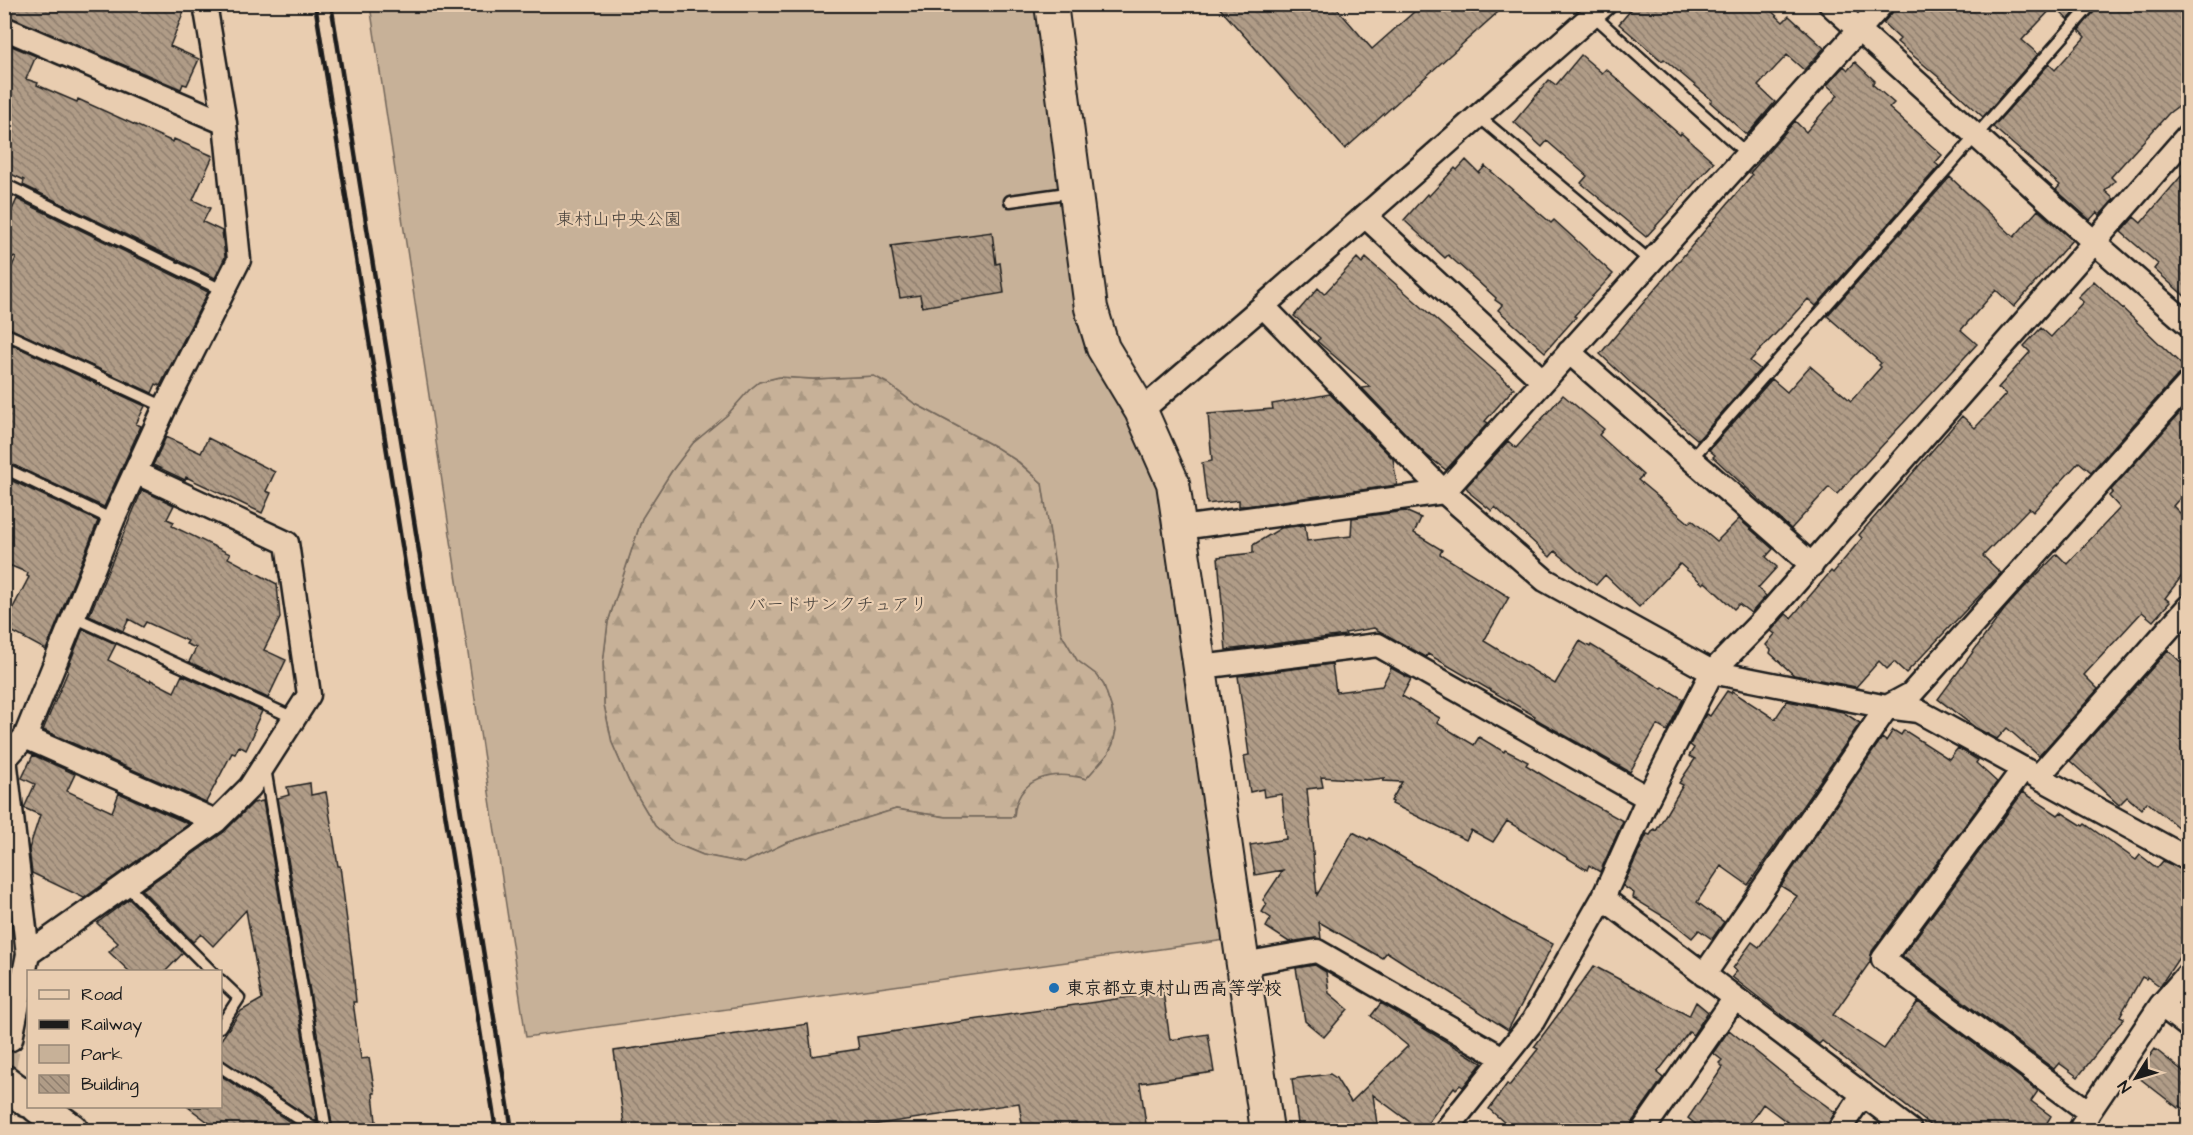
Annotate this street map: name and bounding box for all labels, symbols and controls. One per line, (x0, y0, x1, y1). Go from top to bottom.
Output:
park label: 東村山中央公園 (556, 207, 682, 232)
park label: バードサンクチュアリ (748, 592, 928, 617)
legend (27, 970, 222, 1108)
place label: 東京都立東村山西高等学校 (1066, 976, 1282, 1001)
marker: 東京都立東村山西高等学校 (1047, 981, 1061, 995)
text: Road (81, 982, 122, 1007)
text: Railway (81, 1012, 142, 1038)
text: Park (81, 1042, 123, 1067)
north arrow (2106, 1048, 2166, 1108)
text: Building (81, 1072, 139, 1098)
text: N (2113, 1076, 2137, 1097)

